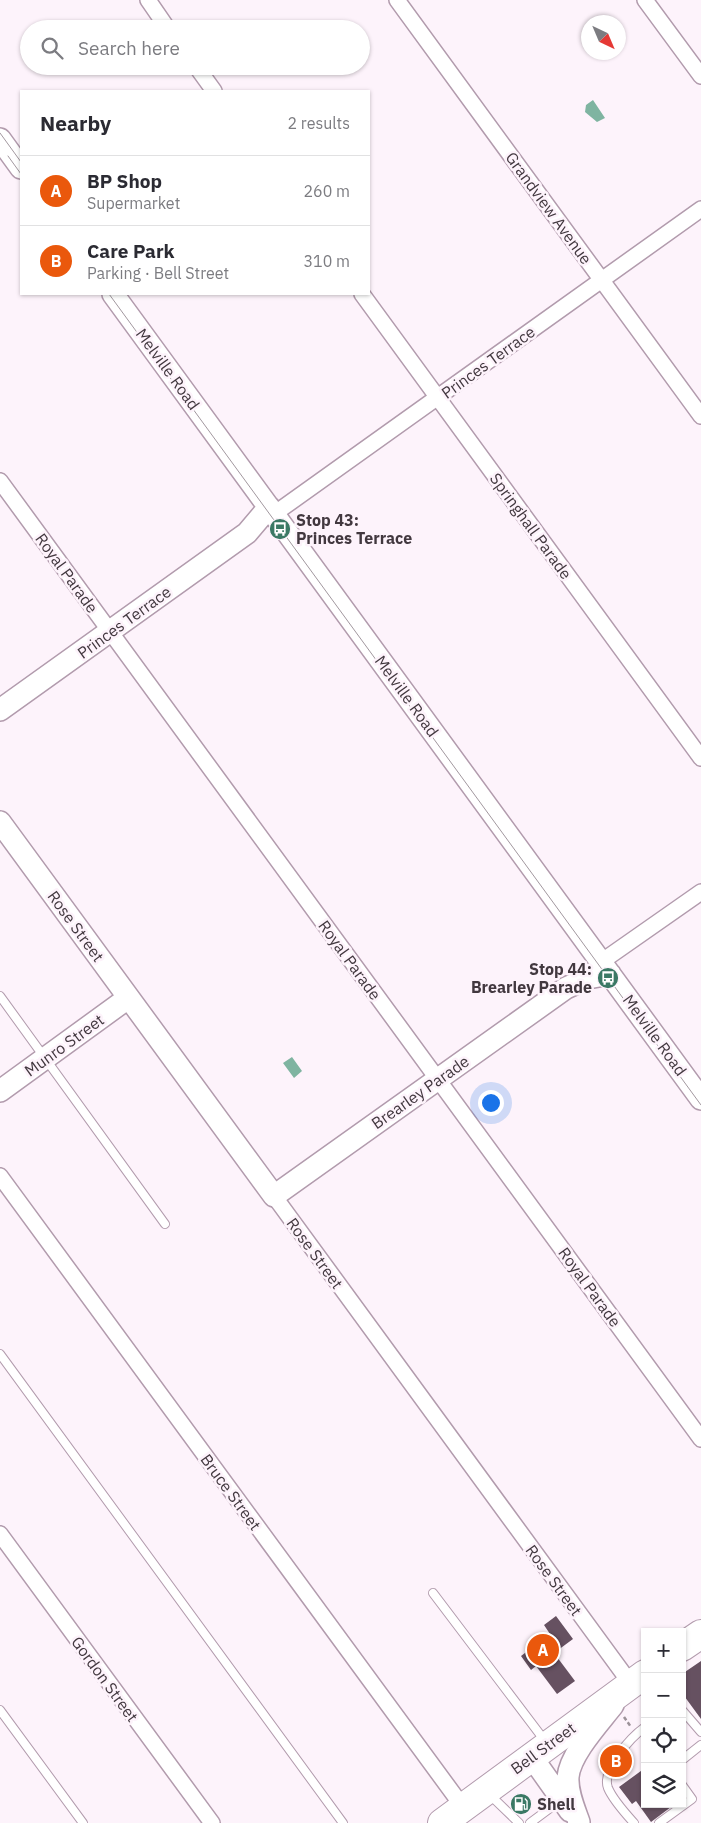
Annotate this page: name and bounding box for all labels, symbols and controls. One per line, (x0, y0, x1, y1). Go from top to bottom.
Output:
north arrow (581, 15, 626, 60)
search box (20, 20, 370, 75)
icon: search (38, 34, 66, 62)
text: Search here (78, 36, 180, 60)
text: Nearby (40, 109, 111, 137)
text: 2 results (287, 113, 350, 133)
street label: Grandview Avenue (502, 148, 597, 268)
text: BP Shop (87, 169, 162, 193)
text: A (51, 181, 61, 201)
text: 260 m (303, 181, 350, 201)
text: Supermarket (87, 193, 180, 213)
text: Care Park (87, 239, 175, 263)
text: B (51, 251, 61, 271)
text: 310 m (303, 251, 350, 271)
text: Parking · Bell Street (87, 263, 229, 283)
street label: Princes Terrace (437, 321, 539, 403)
street label: Melville Road (132, 324, 204, 414)
street label: Springhall Parade (486, 469, 576, 583)
place label: Stop 43: Princes Terrace (296, 510, 412, 548)
bus stop icon: Stop 43: Princes Terrace (268, 517, 292, 541)
street label: Royal Parade (31, 529, 103, 617)
street label: Princes Terrace (73, 581, 175, 663)
street label: Melville Road (371, 651, 443, 741)
street label: Rose Street (43, 886, 109, 966)
street label: Royal Parade (314, 916, 386, 1004)
place label: Stop 44: Brearley Parade (471, 959, 592, 997)
bus stop icon: Stop 44: Brearley Parade (596, 966, 620, 990)
street label: Melville Road (619, 990, 691, 1080)
street label: Munro Street (20, 1009, 108, 1081)
street label: Brearley Parade (367, 1051, 473, 1133)
your location (478, 1090, 504, 1116)
street label: Rose Street (282, 1213, 348, 1293)
street label: Royal Parade (554, 1243, 626, 1331)
street label: Bruce Street (197, 1450, 265, 1534)
street label: Rose Street (521, 1540, 587, 1620)
map controls (641, 1628, 686, 1808)
button: + (641, 1628, 686, 1673)
pin: A (527, 1631, 559, 1669)
street label: Gordon Street (67, 1632, 143, 1726)
button: − (641, 1673, 686, 1718)
street label: Bell Street (507, 1718, 579, 1778)
button: locate (641, 1718, 686, 1763)
pin: B (600, 1742, 632, 1780)
button: layers (641, 1763, 686, 1808)
fuel station icon: Shell (509, 1792, 533, 1816)
place label: Shell (537, 1794, 575, 1814)

